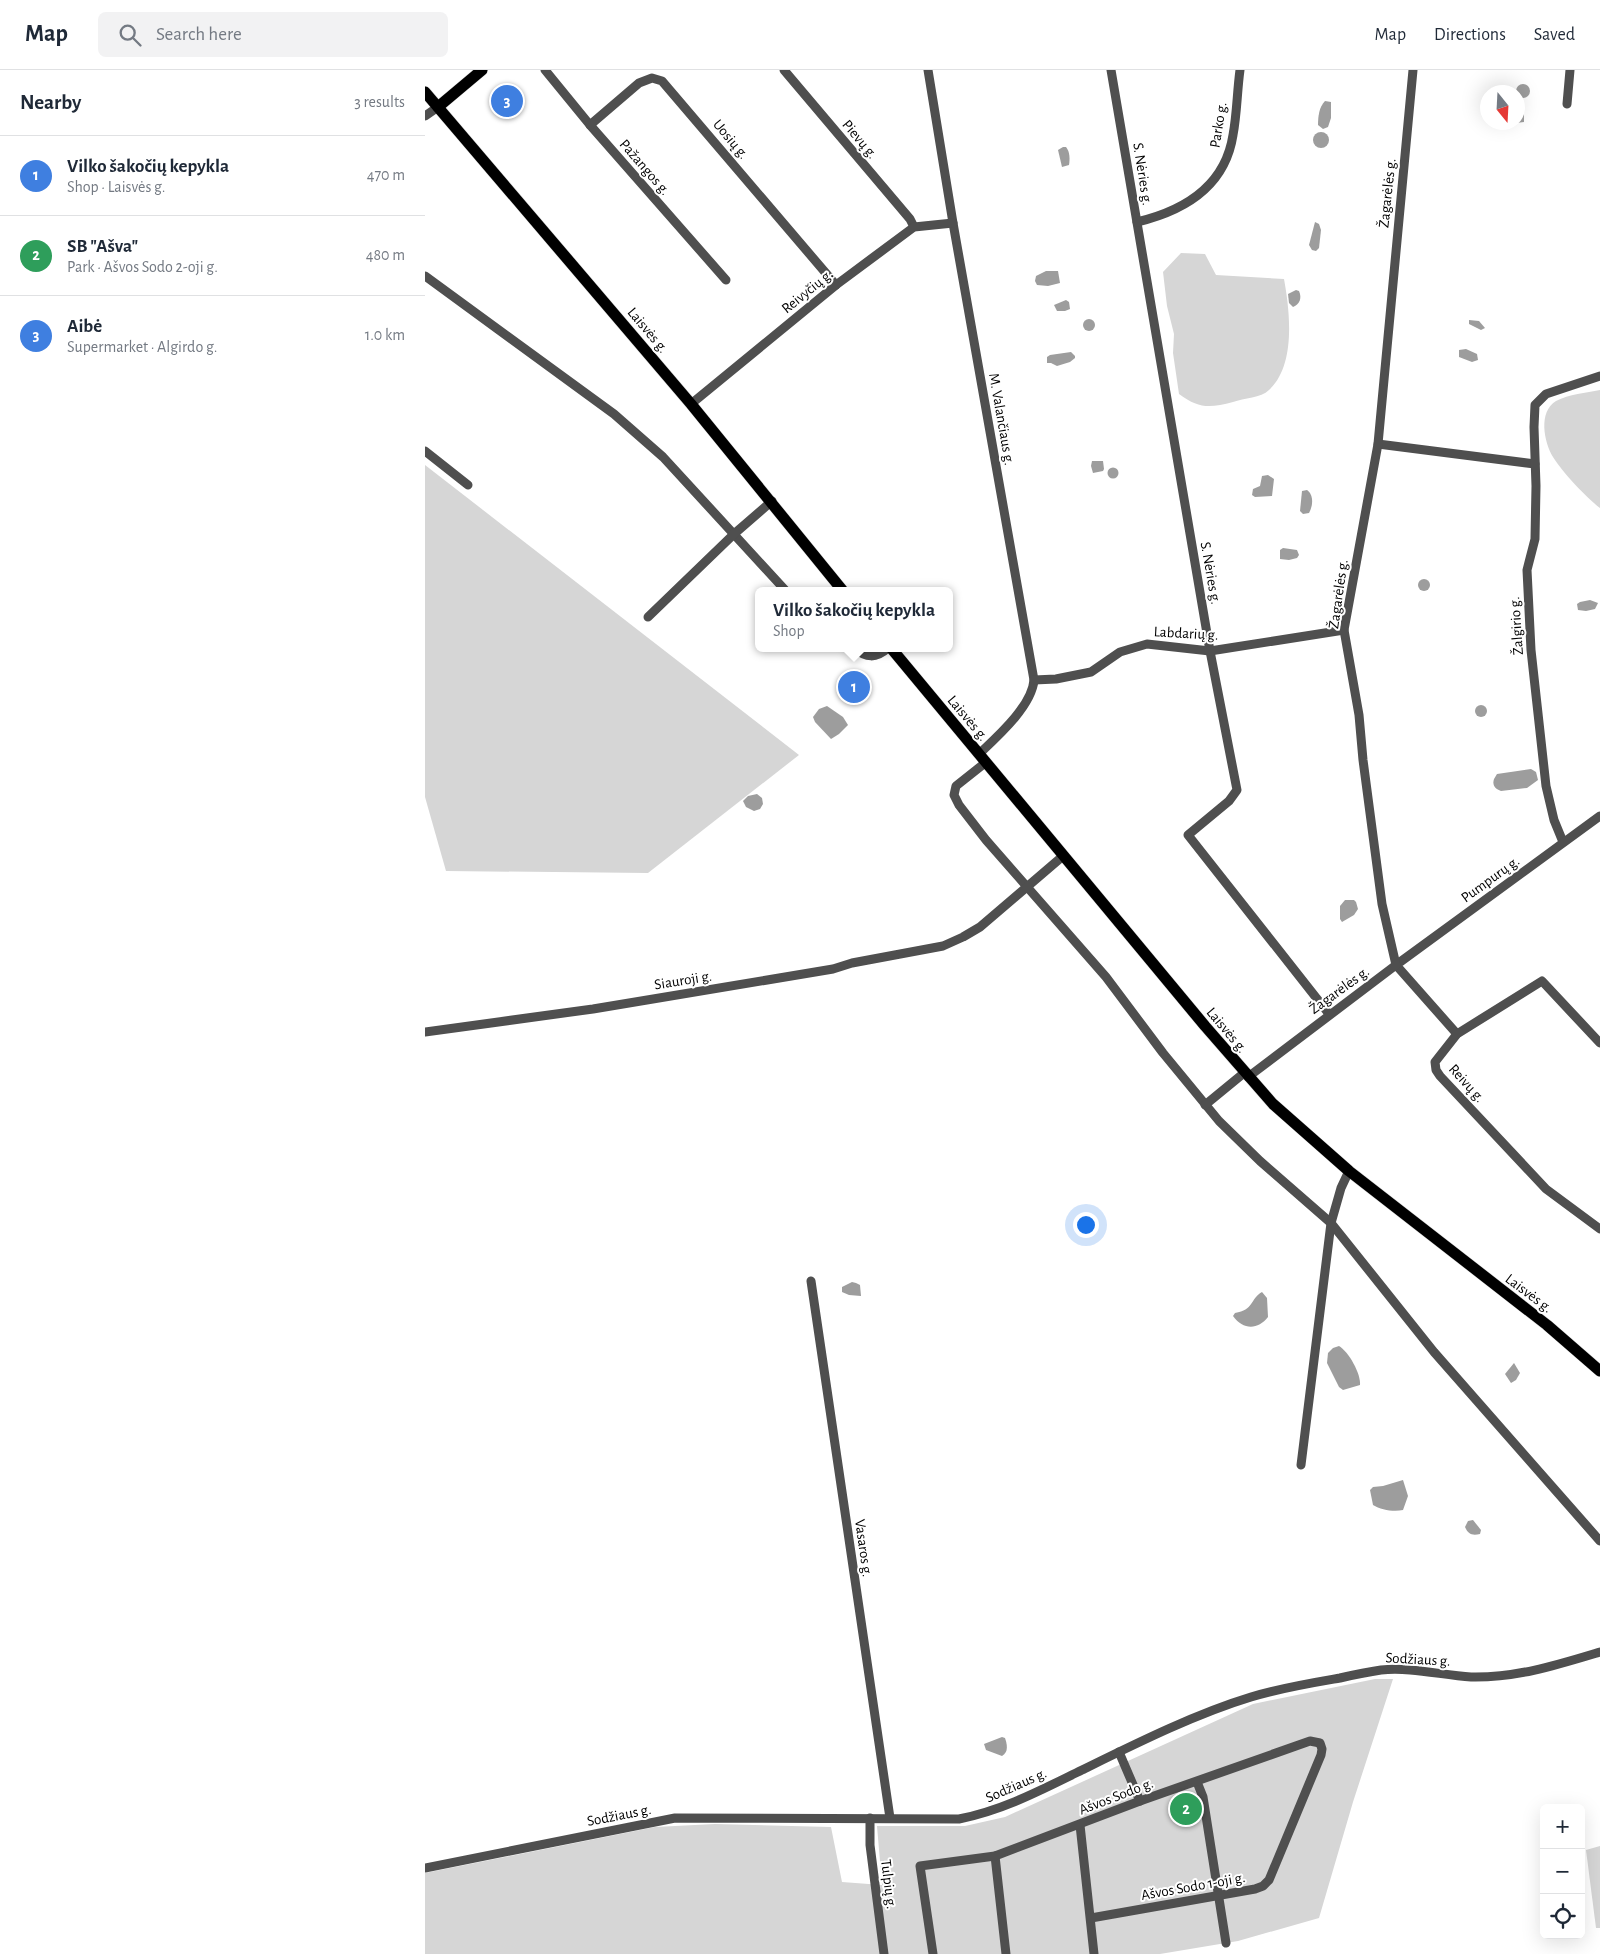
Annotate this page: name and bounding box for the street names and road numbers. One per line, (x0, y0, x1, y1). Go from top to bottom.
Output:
street label: Parko g. (1207, 101, 1230, 149)
street label: Uosių g. (710, 117, 751, 162)
street label: Pievų g. (839, 117, 880, 162)
street label: Pažangos g. (616, 137, 673, 198)
street label: S. Nėries g. (1130, 142, 1155, 206)
street label: Žagarėlės g. (1375, 157, 1399, 229)
street label: Reivyčių g. (779, 266, 836, 316)
street label: Laisvės g. (624, 305, 671, 356)
street label: M. Valančiaus g. (986, 372, 1017, 466)
street label: S. Nėries g. (1198, 541, 1223, 605)
street label: Žagarėlės g. (1325, 558, 1351, 630)
street label: Žalgirio g. (1506, 596, 1526, 656)
street label: Labdarių g. (1153, 624, 1219, 643)
street label: Laisvės g. (944, 693, 991, 744)
street label: Pumpurų g. (1458, 853, 1522, 905)
street label: Žagarėlės g. (1306, 963, 1372, 1017)
street label: Siauroji g. (653, 969, 713, 992)
street label: Laisvės g. (1203, 1005, 1250, 1056)
street label: Reivų g. (1446, 1061, 1487, 1105)
street label: Laisvės g. (1503, 1271, 1555, 1316)
street label: Vasaros g. (852, 1518, 875, 1578)
street label: Sodžiaus g. (1385, 1650, 1451, 1669)
street label: Sodžiaus g. (983, 1765, 1049, 1806)
street label: Ašvos Sodo g. (1077, 1775, 1155, 1817)
street label: Sodžiaus g. (586, 1802, 652, 1829)
street label: Tulpių g. (878, 1858, 899, 1910)
street label: Ašvos Sodo 1-oji g. (1140, 1870, 1246, 1903)

